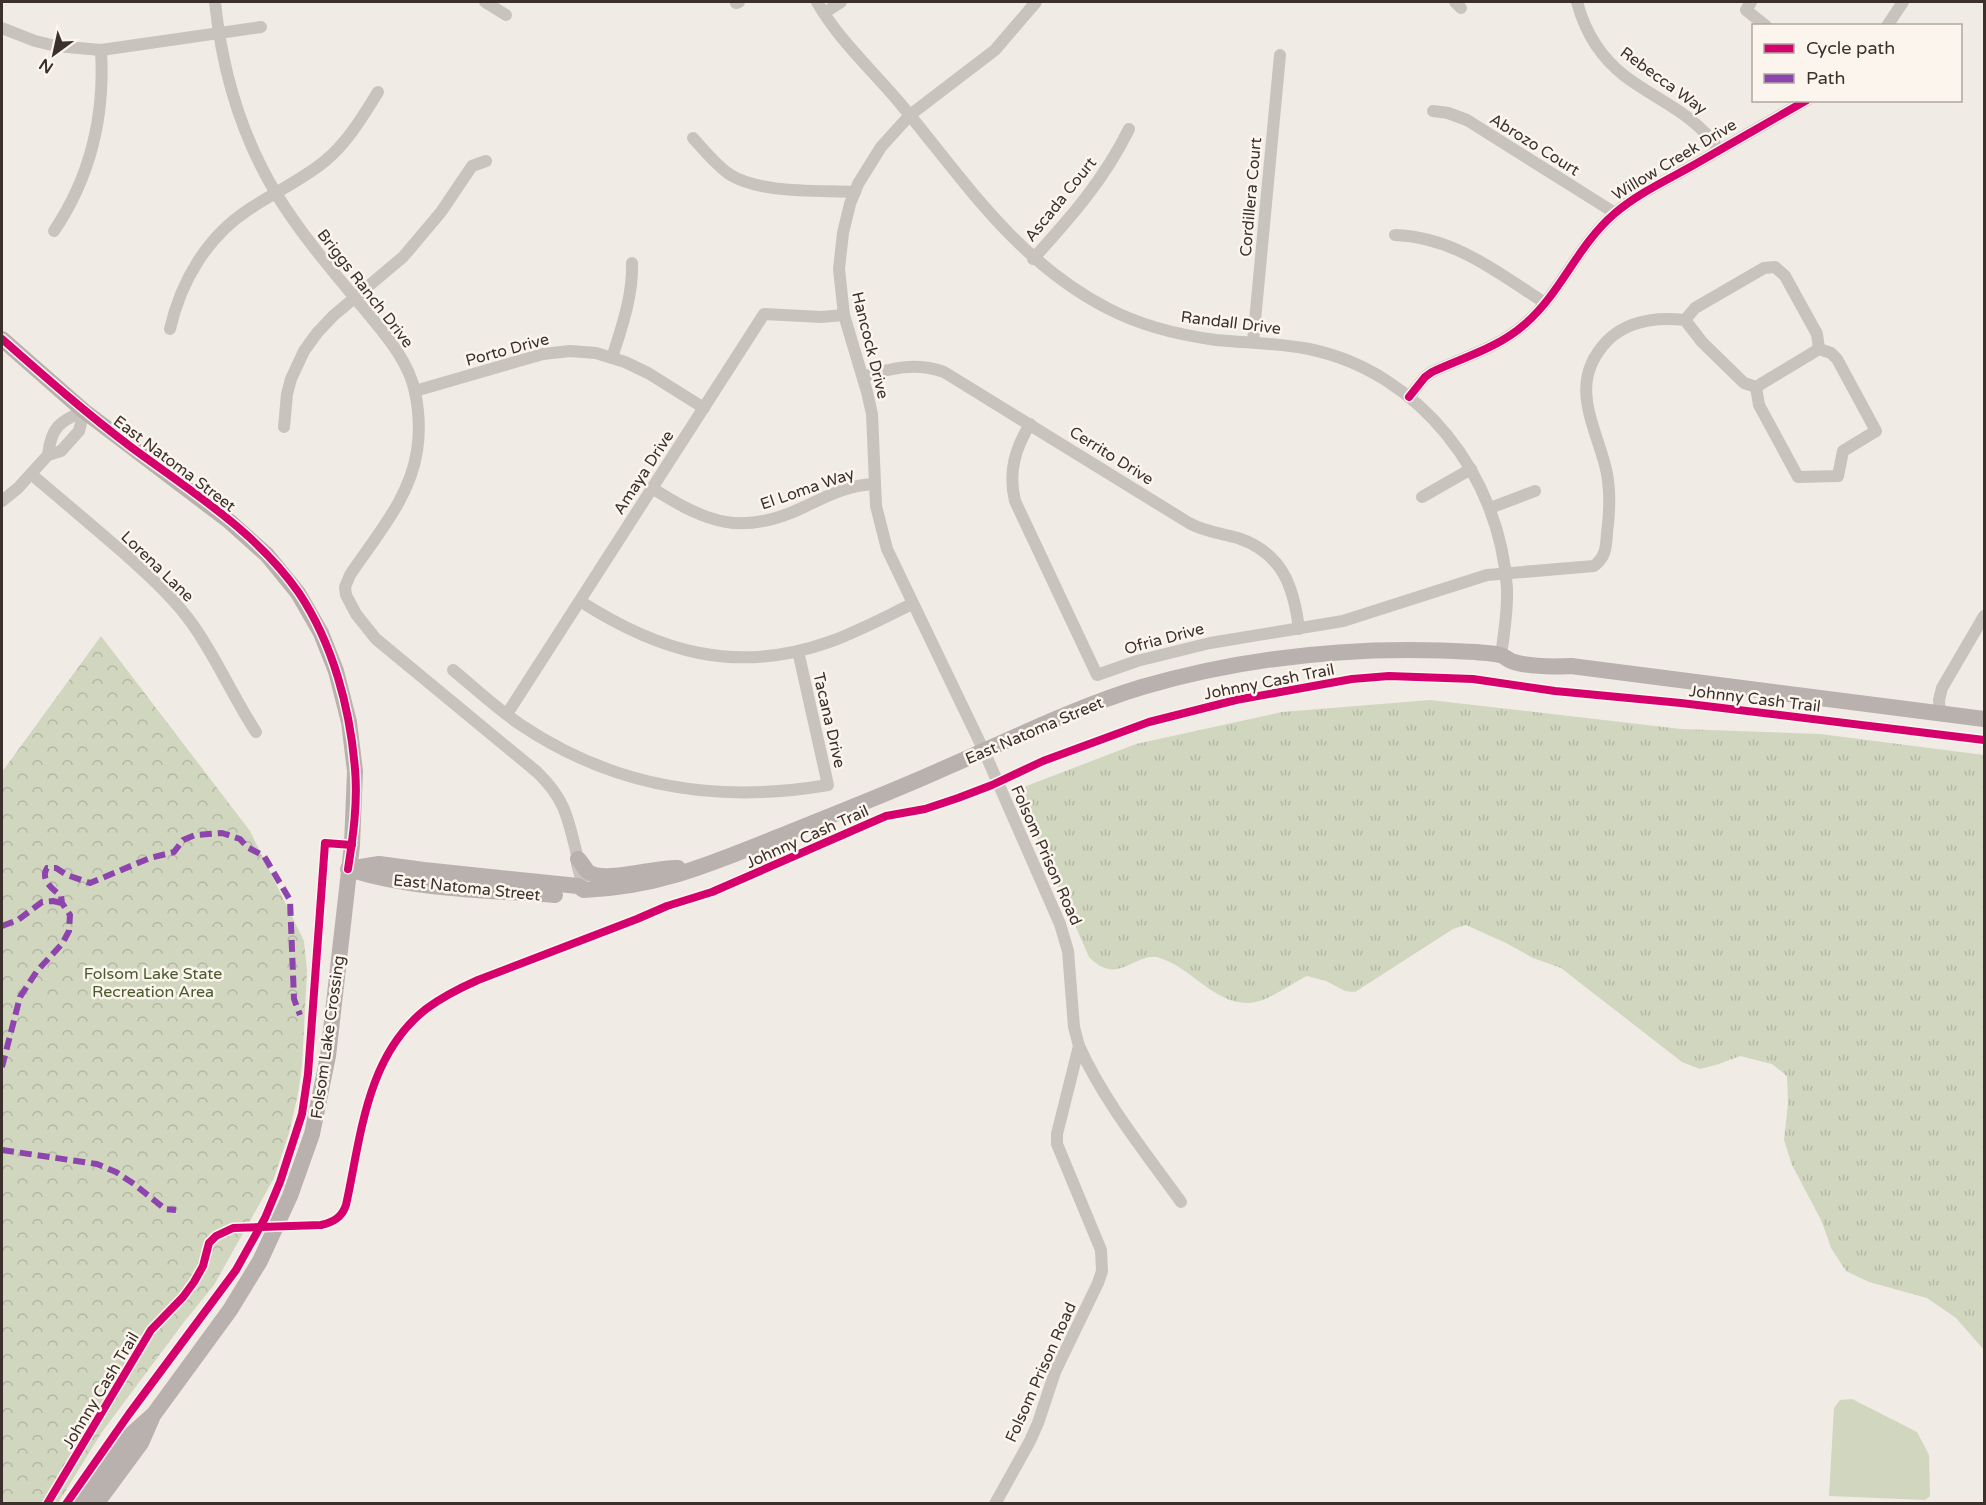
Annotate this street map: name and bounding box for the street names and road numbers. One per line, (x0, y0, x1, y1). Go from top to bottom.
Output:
street label: Rebecca Way (1616, 43, 1711, 119)
street label: Abrozo Court (1486, 109, 1583, 180)
street label: Willow Creek Drive (1609, 115, 1740, 205)
street label: Cordillera Court (1236, 137, 1266, 257)
street label: Ascada Court (1021, 153, 1101, 246)
street label: Briggs Ranch Drive (313, 225, 418, 352)
street label: Hancock Drive (847, 290, 893, 401)
street label: Randall Drive (1180, 307, 1282, 339)
street label: Porto Drive (463, 329, 551, 371)
street label: East Natoma Street (109, 411, 239, 516)
street label: Cerrito Drive (1066, 422, 1157, 490)
street label: Amaya Drive (609, 427, 678, 518)
street label: El Loma Way (758, 463, 857, 514)
street label: Lorena Lane (117, 527, 198, 606)
street label: Ofria Drive (1122, 619, 1206, 659)
street label: Johnny Cash Trail (1202, 660, 1336, 704)
street label: Tacana Drive (808, 671, 850, 770)
street label: Johnny Cash Trail (1688, 681, 1822, 717)
street label: East Natoma Street (962, 693, 1106, 769)
street label: Folsom Prison Road (1006, 782, 1086, 929)
street label: Johnny Cash Trail (743, 801, 872, 873)
street label: East Natoma Street (392, 870, 541, 906)
street label: Folsom Lake Crossing (307, 954, 349, 1120)
street label: Folsom Prison Road (1001, 1299, 1081, 1446)
street label: Johnny Cash Trail (58, 1329, 144, 1452)

